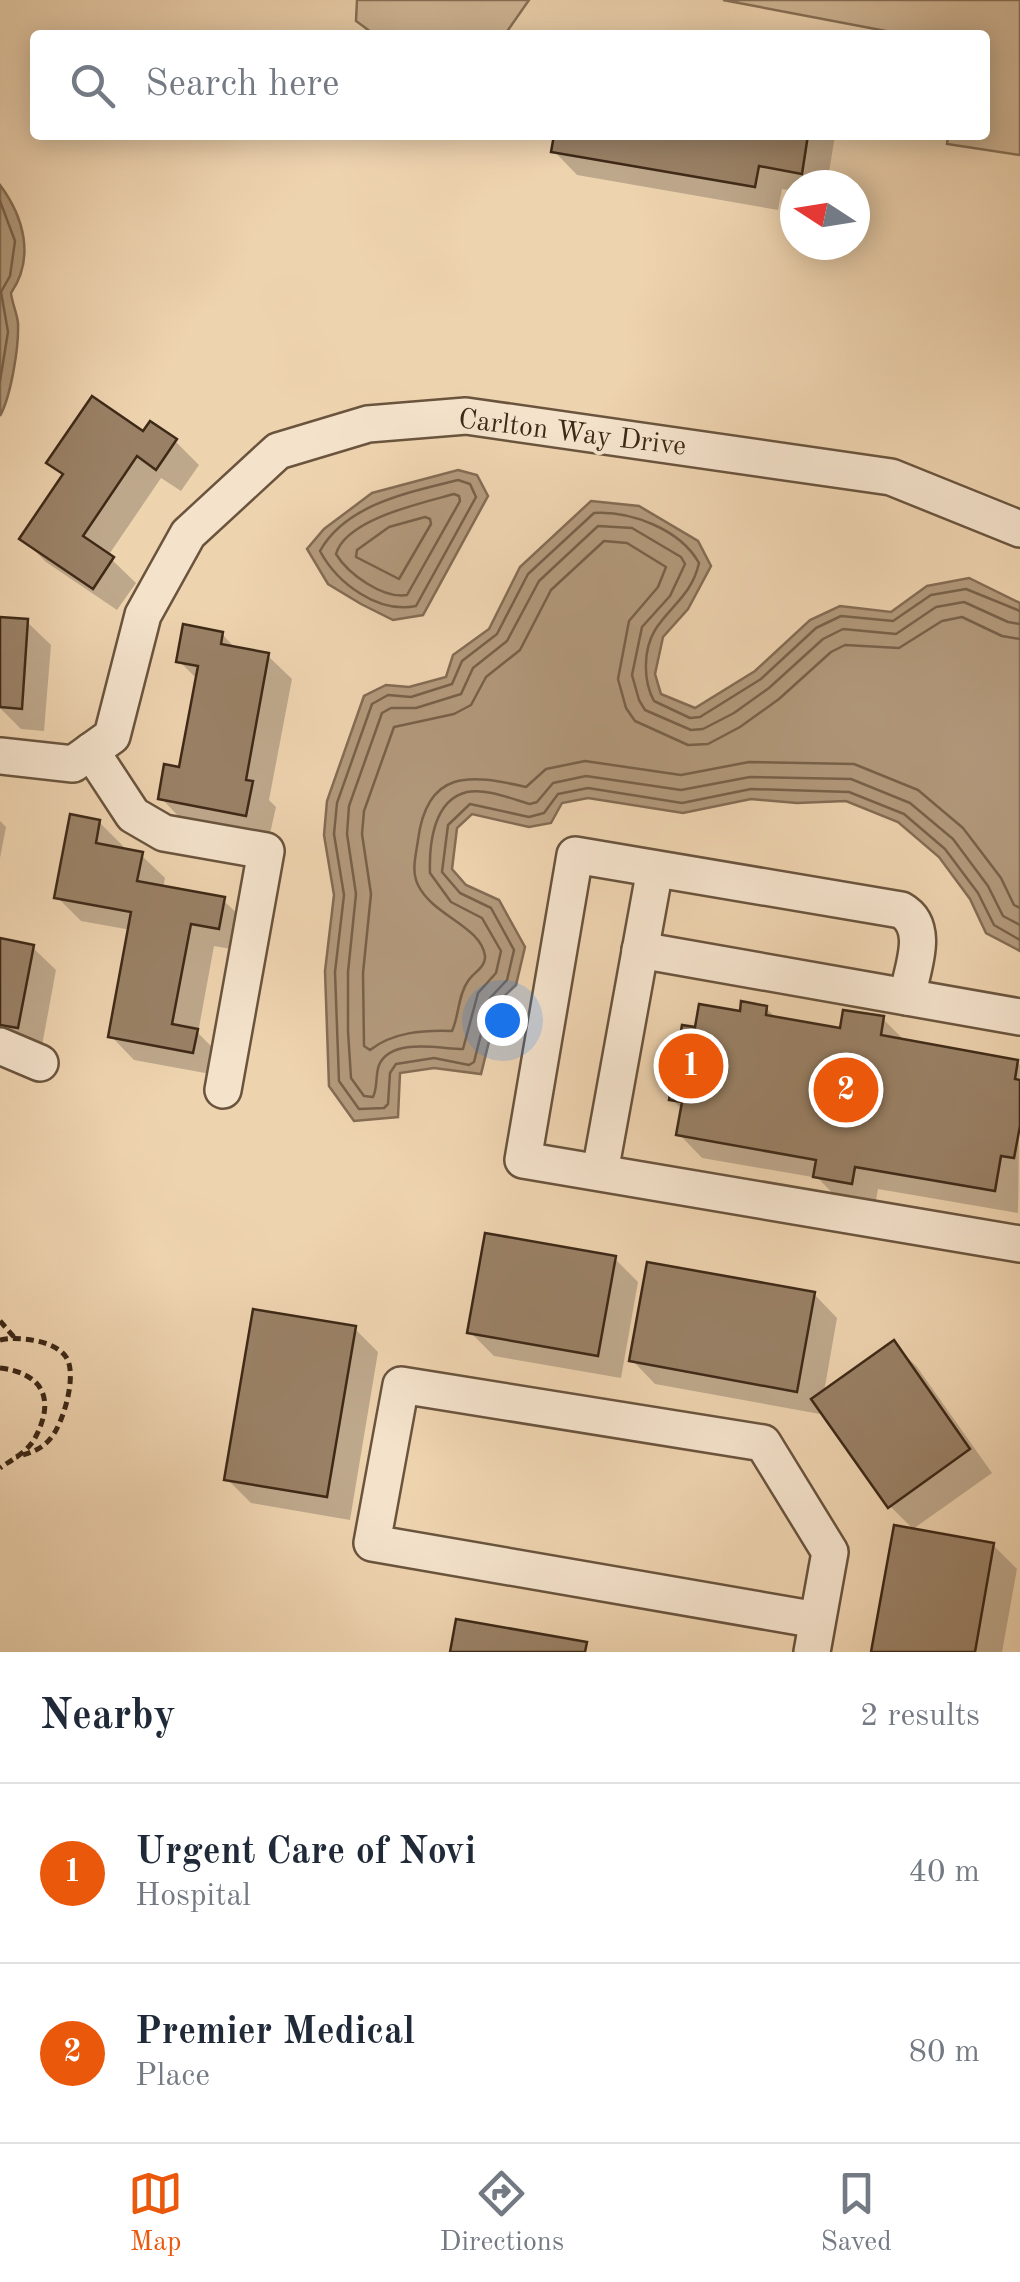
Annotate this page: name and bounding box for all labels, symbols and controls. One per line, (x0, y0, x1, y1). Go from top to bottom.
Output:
search box (30, 30, 990, 140)
icon: search (65, 58, 120, 113)
text: Search here (145, 66, 340, 104)
north arrow (780, 170, 870, 260)
street label: Carlton Way Drive (457, 406, 687, 462)
your location (477, 995, 528, 1046)
pin: 1 (658, 1028, 724, 1104)
pin: 2 (814, 1052, 878, 1128)
text: Nearby (40, 1696, 176, 1738)
text: 2 results (860, 1701, 980, 1733)
text: Urgent Care of Novi (135, 1834, 476, 1872)
text: 1 (63, 1857, 82, 1889)
text: 40 m (909, 1857, 980, 1889)
text: Hospital (135, 1881, 251, 1913)
text: Premier Medical (135, 2014, 415, 2052)
text: 2 (63, 2037, 82, 2069)
text: 80 m (909, 2037, 980, 2069)
text: Place (135, 2061, 210, 2093)
tab: Map (128, 2166, 183, 2261)
tab: Directions (440, 2166, 564, 2261)
tab: Saved (820, 2166, 892, 2261)

